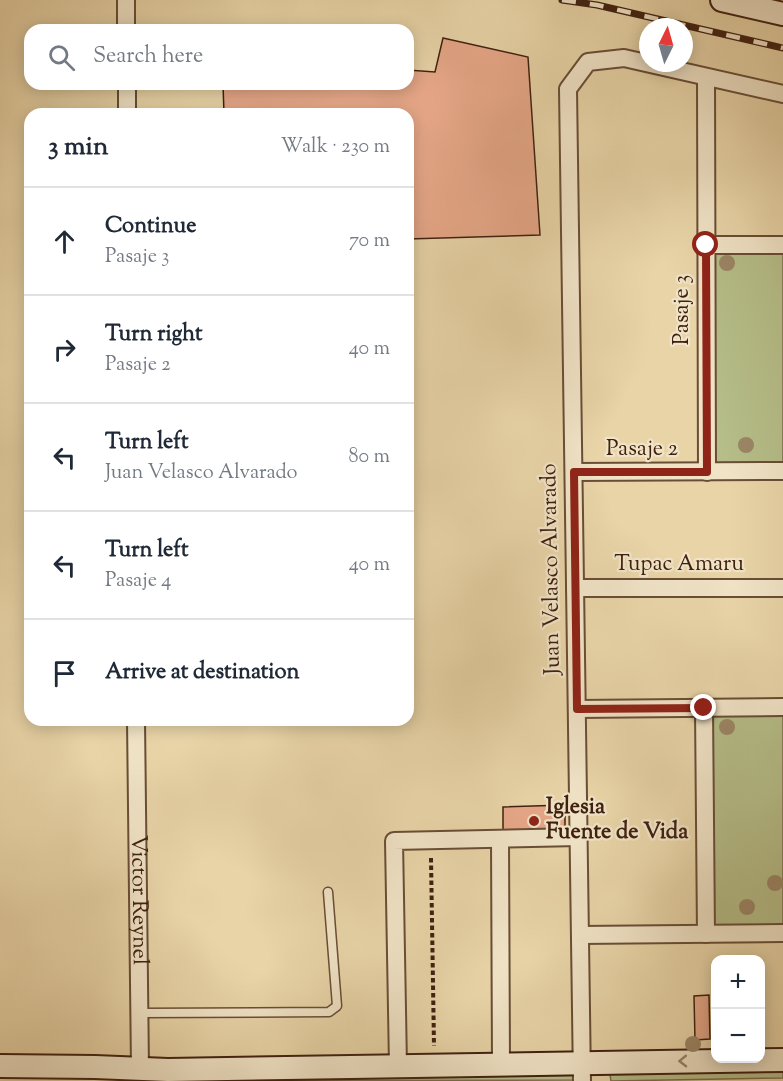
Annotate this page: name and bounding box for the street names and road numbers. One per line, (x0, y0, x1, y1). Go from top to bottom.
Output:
street label: Pasaje 3 (667, 275, 699, 345)
street label: Pasaje 2 (606, 434, 678, 466)
street label: Juan Velasco Alvarado (534, 463, 570, 676)
street label: Tupac Amaru (614, 549, 744, 581)
street label: Victor Reynel (121, 835, 155, 965)

